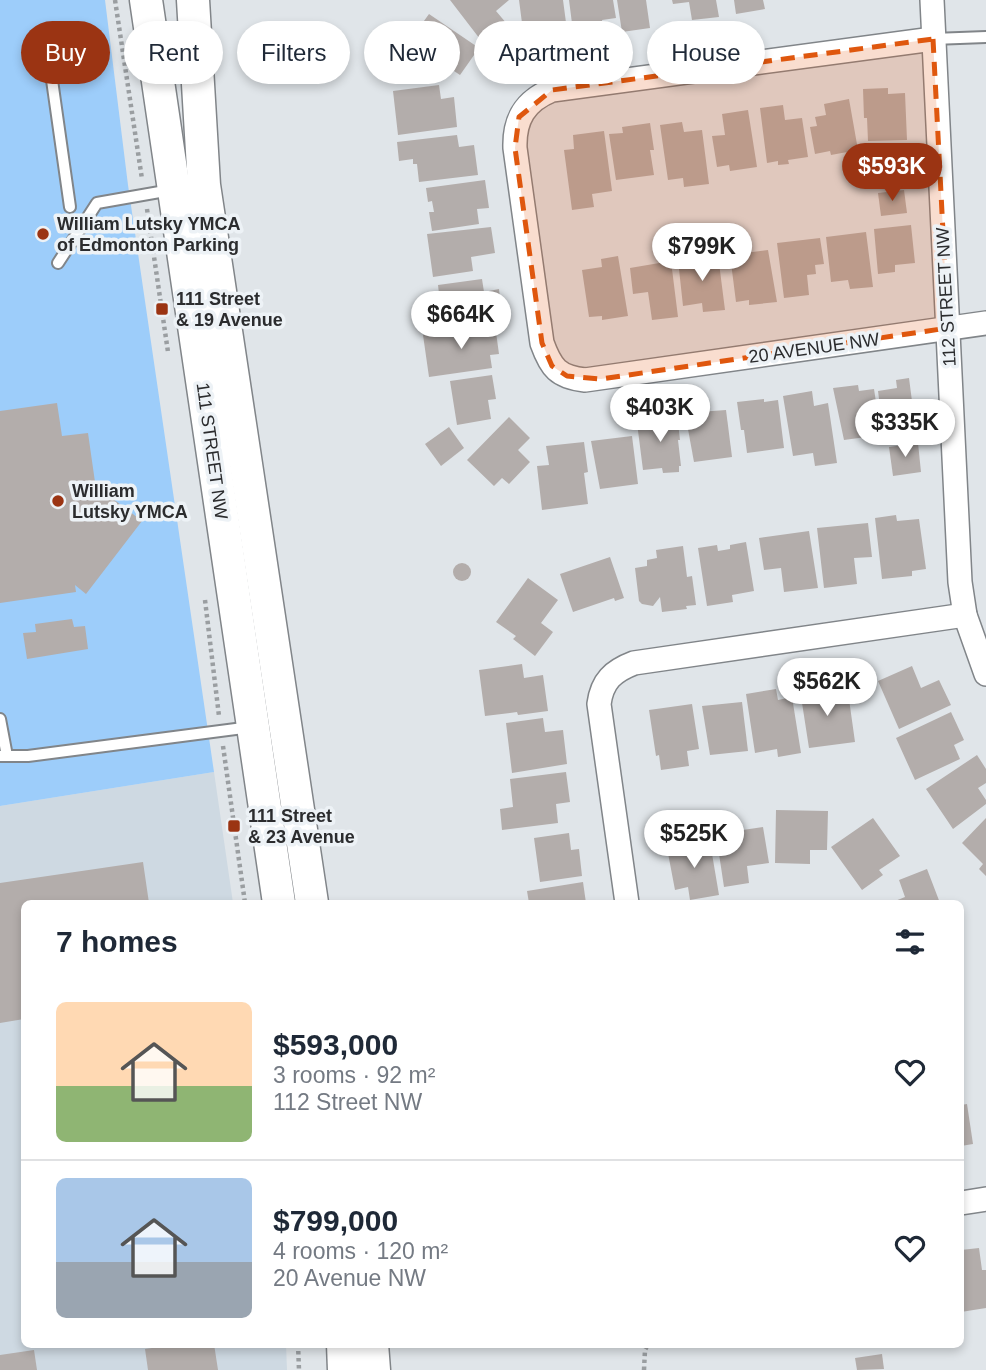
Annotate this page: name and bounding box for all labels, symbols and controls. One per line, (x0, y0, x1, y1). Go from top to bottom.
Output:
chip: Buy (21, 21, 110, 84)
chip: Rent (124, 21, 223, 84)
chip: Filters (237, 21, 350, 84)
chip: New (364, 21, 460, 84)
chip: Apartment (474, 21, 633, 84)
chip: House (647, 21, 765, 84)
pin: $593K (843, 144, 941, 203)
text: $593K (858, 153, 926, 179)
place label: William Lutsky YMCA of Edmonton Parking (57, 214, 241, 255)
pin: $799K (653, 224, 751, 283)
marker: William Lutsky YMCA of Edmonton Parking (35, 226, 51, 242)
street label: 112 STREET NW (932, 227, 960, 367)
text: $799K (668, 233, 736, 259)
place label: 111 Street & 19 Avenue (176, 289, 283, 330)
pin: $664K (412, 292, 510, 351)
marker: 111 Street & 19 Avenue (154, 301, 170, 317)
text: $664K (427, 301, 495, 327)
street label: 20 AVENUE NW (747, 329, 881, 367)
street label: 111 STREET NW (192, 381, 232, 521)
pin: $403K (611, 384, 709, 444)
text: $403K (626, 394, 694, 420)
pin: $335K (856, 400, 954, 459)
text: $335K (871, 409, 939, 435)
place label: William Lutsky YMCA (72, 481, 188, 522)
marker: William Lutsky YMCA (50, 493, 66, 509)
pin: $562K (778, 658, 876, 718)
text: $562K (793, 668, 861, 694)
place label: 111 Street & 23 Avenue (248, 806, 355, 847)
pin: $525K (645, 810, 743, 870)
marker: 111 Street & 23 Avenue (226, 818, 242, 834)
text: $525K (660, 820, 728, 846)
icon: filters (891, 923, 929, 961)
text: 7 homes (56, 925, 178, 958)
text: $593,000 (273, 1028, 398, 1061)
icon: home (112, 1030, 196, 1114)
icon: heart (891, 1053, 929, 1091)
text: 3 rooms · 92 m² (273, 1062, 435, 1088)
text: 112 Street NW (273, 1089, 422, 1115)
text: $799,000 (273, 1204, 398, 1237)
icon: home (112, 1206, 196, 1290)
icon: heart (891, 1229, 929, 1267)
text: 4 rooms · 120 m² (273, 1238, 448, 1264)
text: 20 Avenue NW (273, 1265, 426, 1291)

